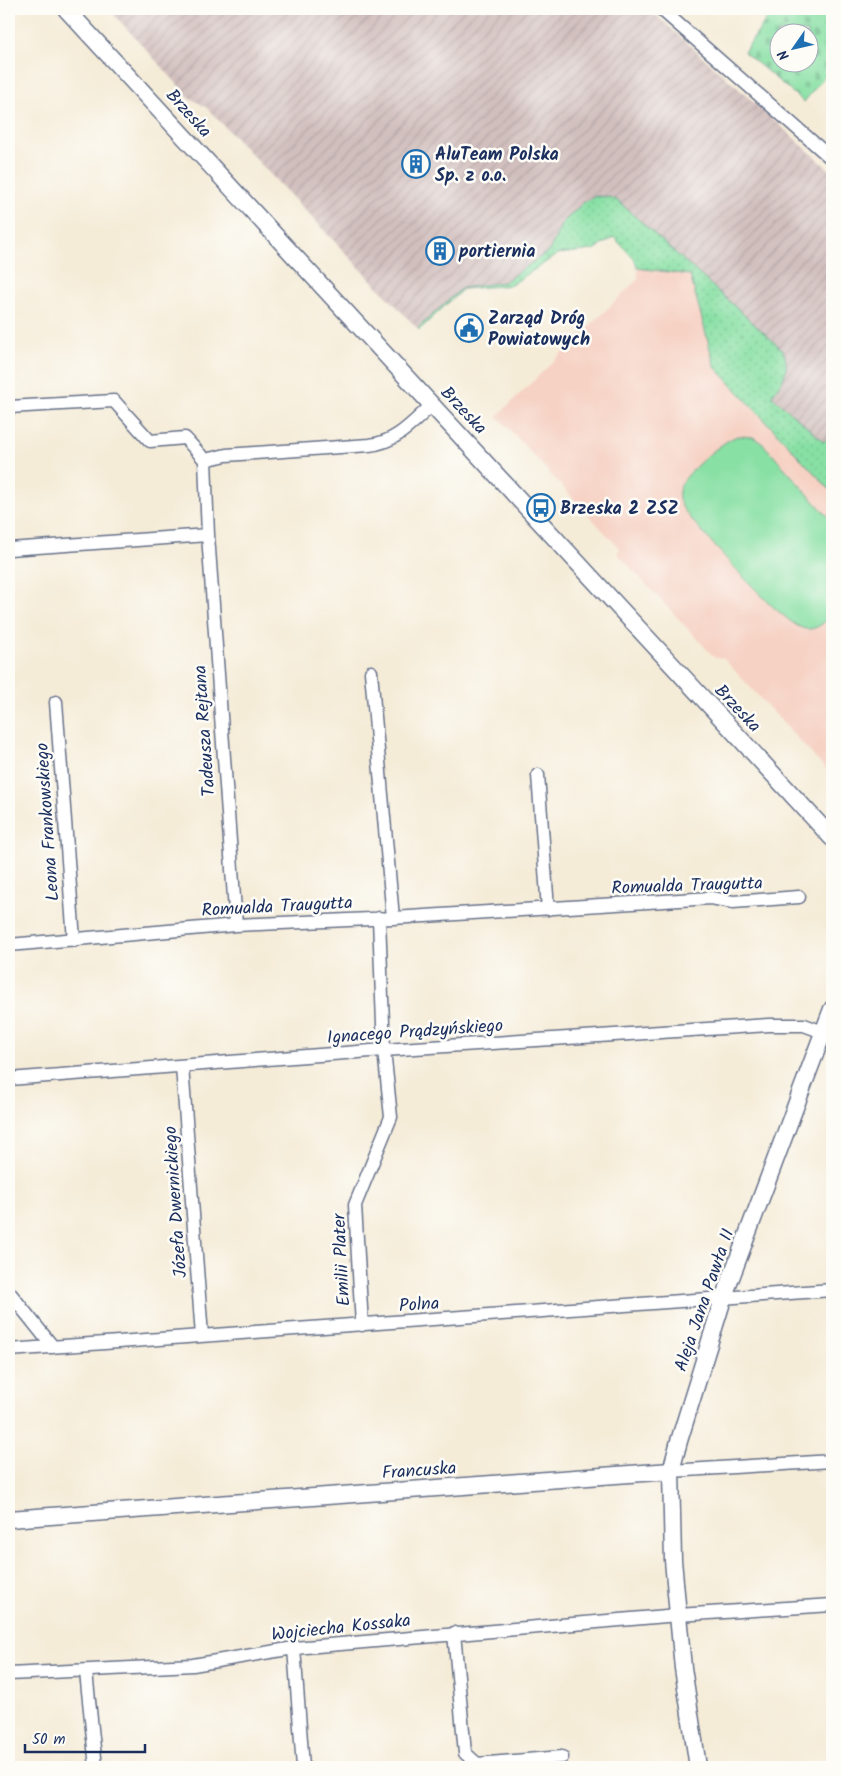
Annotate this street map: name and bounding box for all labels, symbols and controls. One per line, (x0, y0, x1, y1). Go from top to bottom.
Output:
north arrow (768, 22, 818, 72)
text: N (772, 45, 796, 65)
street label: Brzeska (158, 83, 218, 145)
place label: AluTeam Polska Sp. z o.o. (435, 141, 559, 191)
building icon: AluTeam Polska Sp. z o.o. (401, 149, 431, 179)
building icon: portiernia (425, 236, 455, 266)
place label: portiernia (458, 238, 535, 267)
place label: Zarząd Dróg Powiatowych (488, 305, 590, 355)
public building icon: Zarząd Dróg Powiatowych (454, 313, 484, 343)
street label: Brzeska (433, 380, 493, 442)
bus stop icon: Brzeska 2 ZSZ (526, 493, 556, 523)
place label: Brzeska 2 ZSZ (560, 495, 679, 524)
street label: Tadeusza Rejtana (186, 664, 225, 798)
street label: Brzeska (707, 678, 767, 740)
street label: Leona Frankowskiego (28, 742, 68, 902)
street label: Romualda Traugutta (611, 869, 763, 904)
street label: Romualda Traugutta (201, 889, 353, 926)
street label: Ignacego Prądzyńskiego (326, 1012, 504, 1053)
street label: Józefa Dwernickiego (157, 1125, 196, 1279)
street label: Emilii Plater (326, 1212, 359, 1307)
street label: Aleja Jana Pawła II (667, 1225, 743, 1376)
street label: Polna (398, 1290, 440, 1321)
street label: Francuska (381, 1454, 457, 1489)
street label: Wojciecha Kossaka (270, 1607, 412, 1650)
scale bar (25, 1721, 145, 1753)
text: 50 m (32, 1728, 66, 1752)

